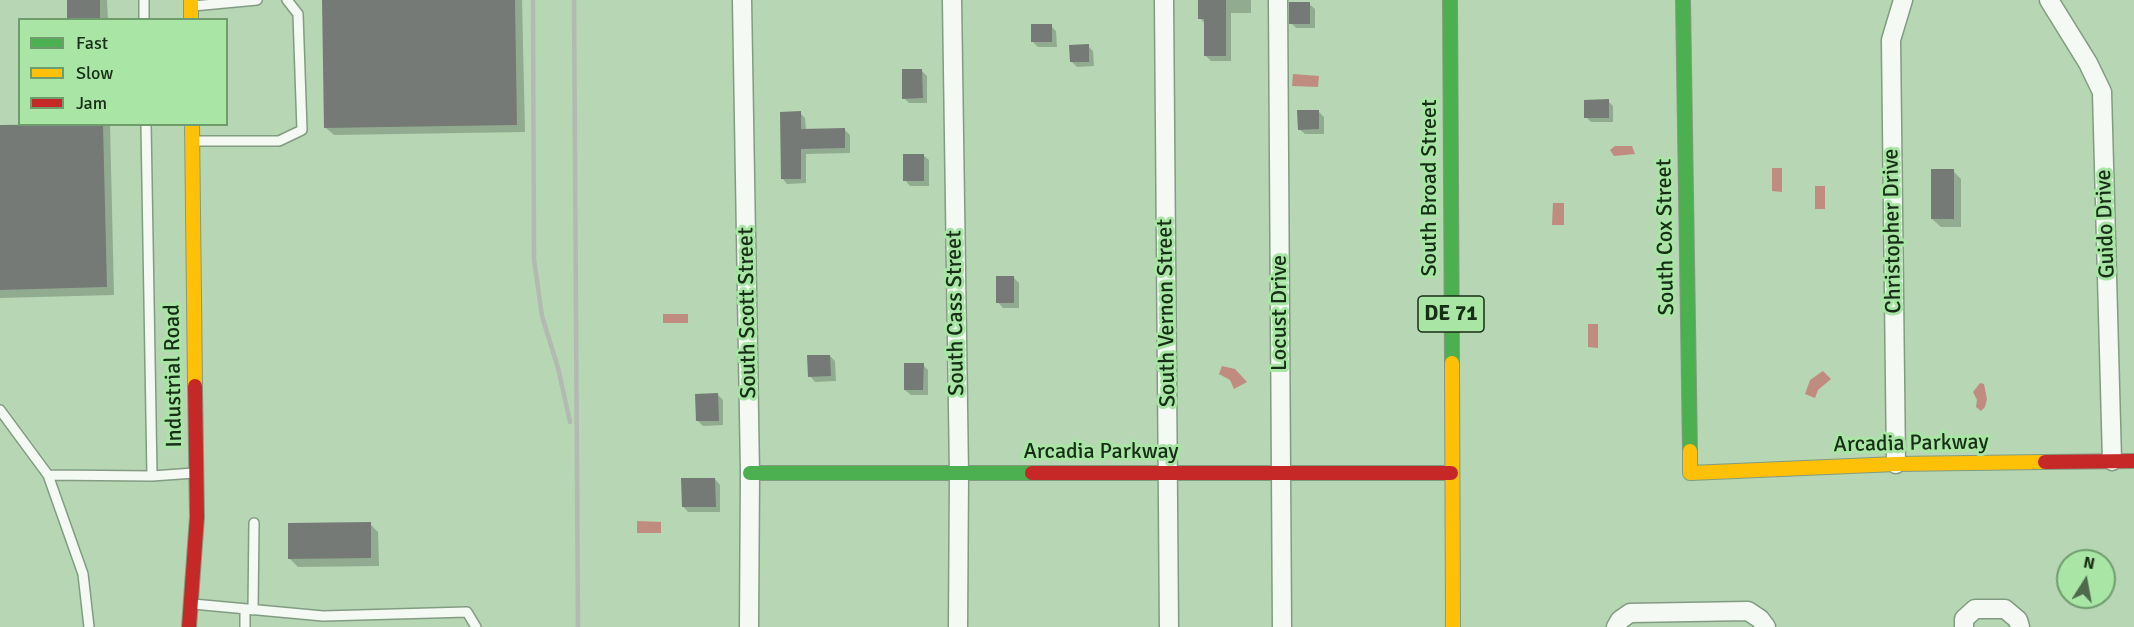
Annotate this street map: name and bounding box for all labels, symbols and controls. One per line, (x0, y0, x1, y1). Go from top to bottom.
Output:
legend (18, 18, 228, 126)
text: Fast (76, 32, 108, 54)
text: Slow (76, 62, 113, 84)
text: Jam (76, 92, 107, 114)
street label: South Broad Street (1417, 99, 1443, 277)
street label: Christopher Drive (1878, 148, 1908, 314)
street label: South Cox Street (1651, 158, 1681, 316)
street label: Guido Drive (2091, 169, 2121, 279)
street label: South Vernon Street (1152, 219, 1182, 407)
street label: South Scott Street (733, 227, 763, 399)
street label: South Cass Street (941, 230, 971, 396)
street label: Locust Drive (1267, 255, 1293, 371)
road number: DE 71 (1418, 296, 1484, 332)
street label: Industrial Road (160, 304, 188, 448)
street label: Arcadia Parkway (1833, 429, 1989, 459)
street label: Arcadia Parkway (1023, 439, 1179, 465)
north arrow (2056, 549, 2116, 609)
text: N (2082, 552, 2096, 574)

